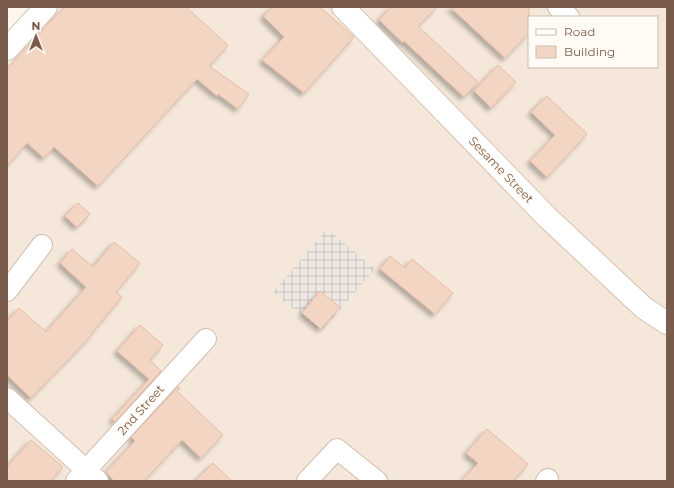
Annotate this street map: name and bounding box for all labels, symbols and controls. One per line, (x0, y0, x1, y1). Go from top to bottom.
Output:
north arrow (16, 16, 56, 56)
legend (528, 16, 658, 68)
text: N (32, 19, 40, 33)
text: Road (564, 24, 595, 39)
text: Building (564, 44, 615, 59)
street label: Sesame Street (466, 133, 537, 206)
street label: 2nd Street (114, 381, 167, 438)

